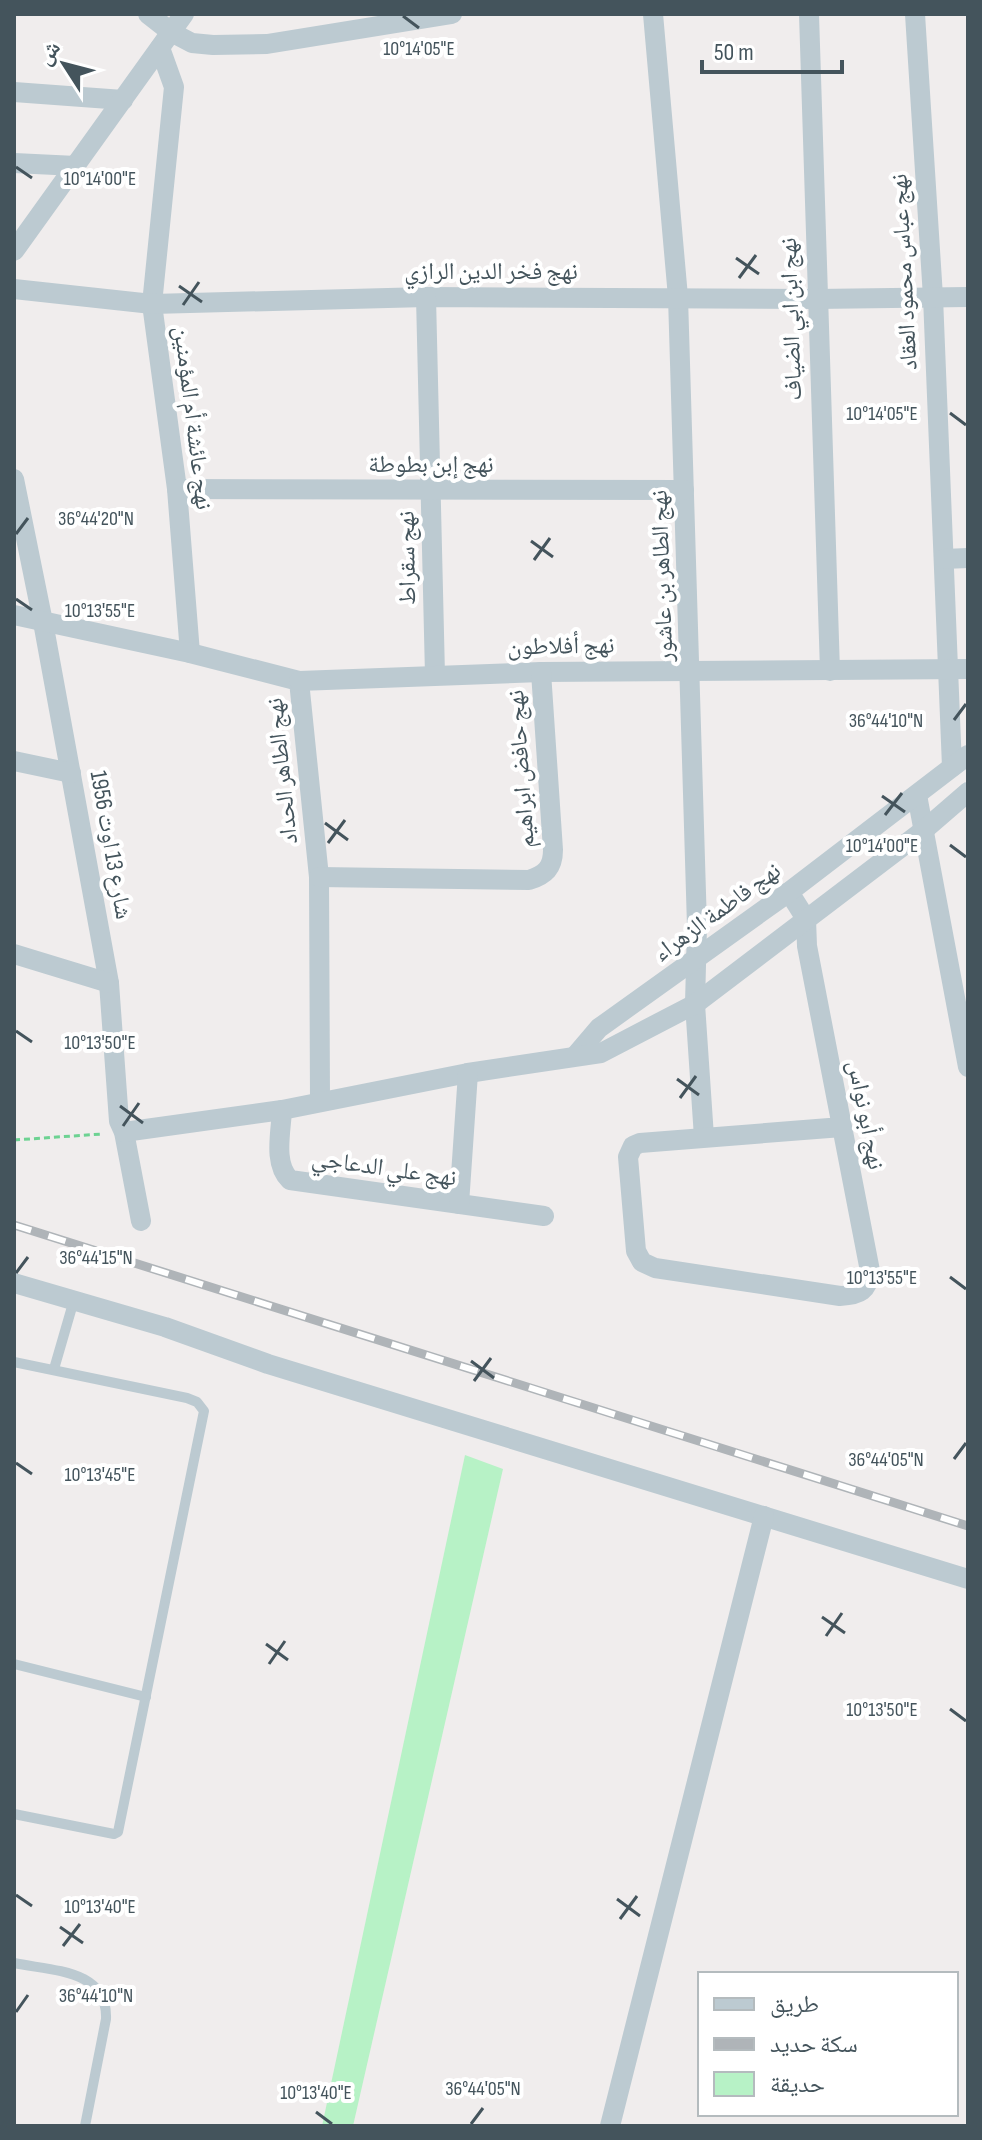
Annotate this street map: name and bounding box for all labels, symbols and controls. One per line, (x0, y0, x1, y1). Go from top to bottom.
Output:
north arrow (24, 24, 104, 104)
scale bar (702, 24, 842, 74)
text: ش (31, 36, 67, 71)
text: 10°14'05"E (383, 37, 455, 61)
text: 50 m (714, 38, 754, 67)
text: 10°14'00"E (64, 167, 136, 191)
street label: نهج عباس محمود العقاد (884, 173, 924, 371)
street label: نهج ابن ابي الضياف (774, 237, 812, 401)
street label: نهج فخر الدين الرازي (404, 257, 578, 290)
street label: نهج عائشة أم المؤمنين (166, 325, 219, 512)
text: 10°14'05"E (846, 402, 918, 426)
street label: نهج إبن بطوطة (368, 450, 494, 479)
street label: نهج الطاهر بن عاشور (645, 489, 680, 664)
text: 36°44'20"N (58, 507, 134, 531)
street label: نهج سقراط (392, 511, 422, 605)
text: 10°13'55"E (65, 599, 135, 623)
street label: نهج أفلاطون (507, 631, 615, 661)
street label: نهج حافض ابراهيم (501, 689, 542, 849)
street label: نهج الطاهر الحداد (260, 696, 304, 846)
text: 36°44'10"N (849, 709, 923, 733)
street label: شارع 13 اوت 1956 (84, 769, 138, 921)
text: 10°14'00"E (846, 834, 918, 858)
street label: نهج فاطمة الزهراء (648, 856, 786, 968)
text: 10°13'50"E (64, 1031, 136, 1055)
street label: نهج أبو نواس (841, 1058, 891, 1172)
street label: نهج علي الدعاجي (309, 1143, 458, 1197)
text: 36°44'15"N (59, 1246, 133, 1270)
text: 10°13'55"E (847, 1266, 917, 1290)
text: 36°44'05"N (848, 1448, 924, 1472)
text: 10°13'45"E (65, 1463, 135, 1487)
text: 10°13'50"E (846, 1698, 918, 1722)
text: 10°13'40"E (64, 1895, 136, 1919)
legend (698, 1972, 958, 2116)
text: 36°44'10"N (59, 1984, 133, 2008)
text: طريق (770, 1990, 819, 2019)
text: سكة حديد (770, 2030, 858, 2059)
text: حديقة (770, 2070, 825, 2099)
text: 36°44'05"N (445, 2077, 521, 2101)
text: 10°13'40"E (280, 2081, 352, 2105)

